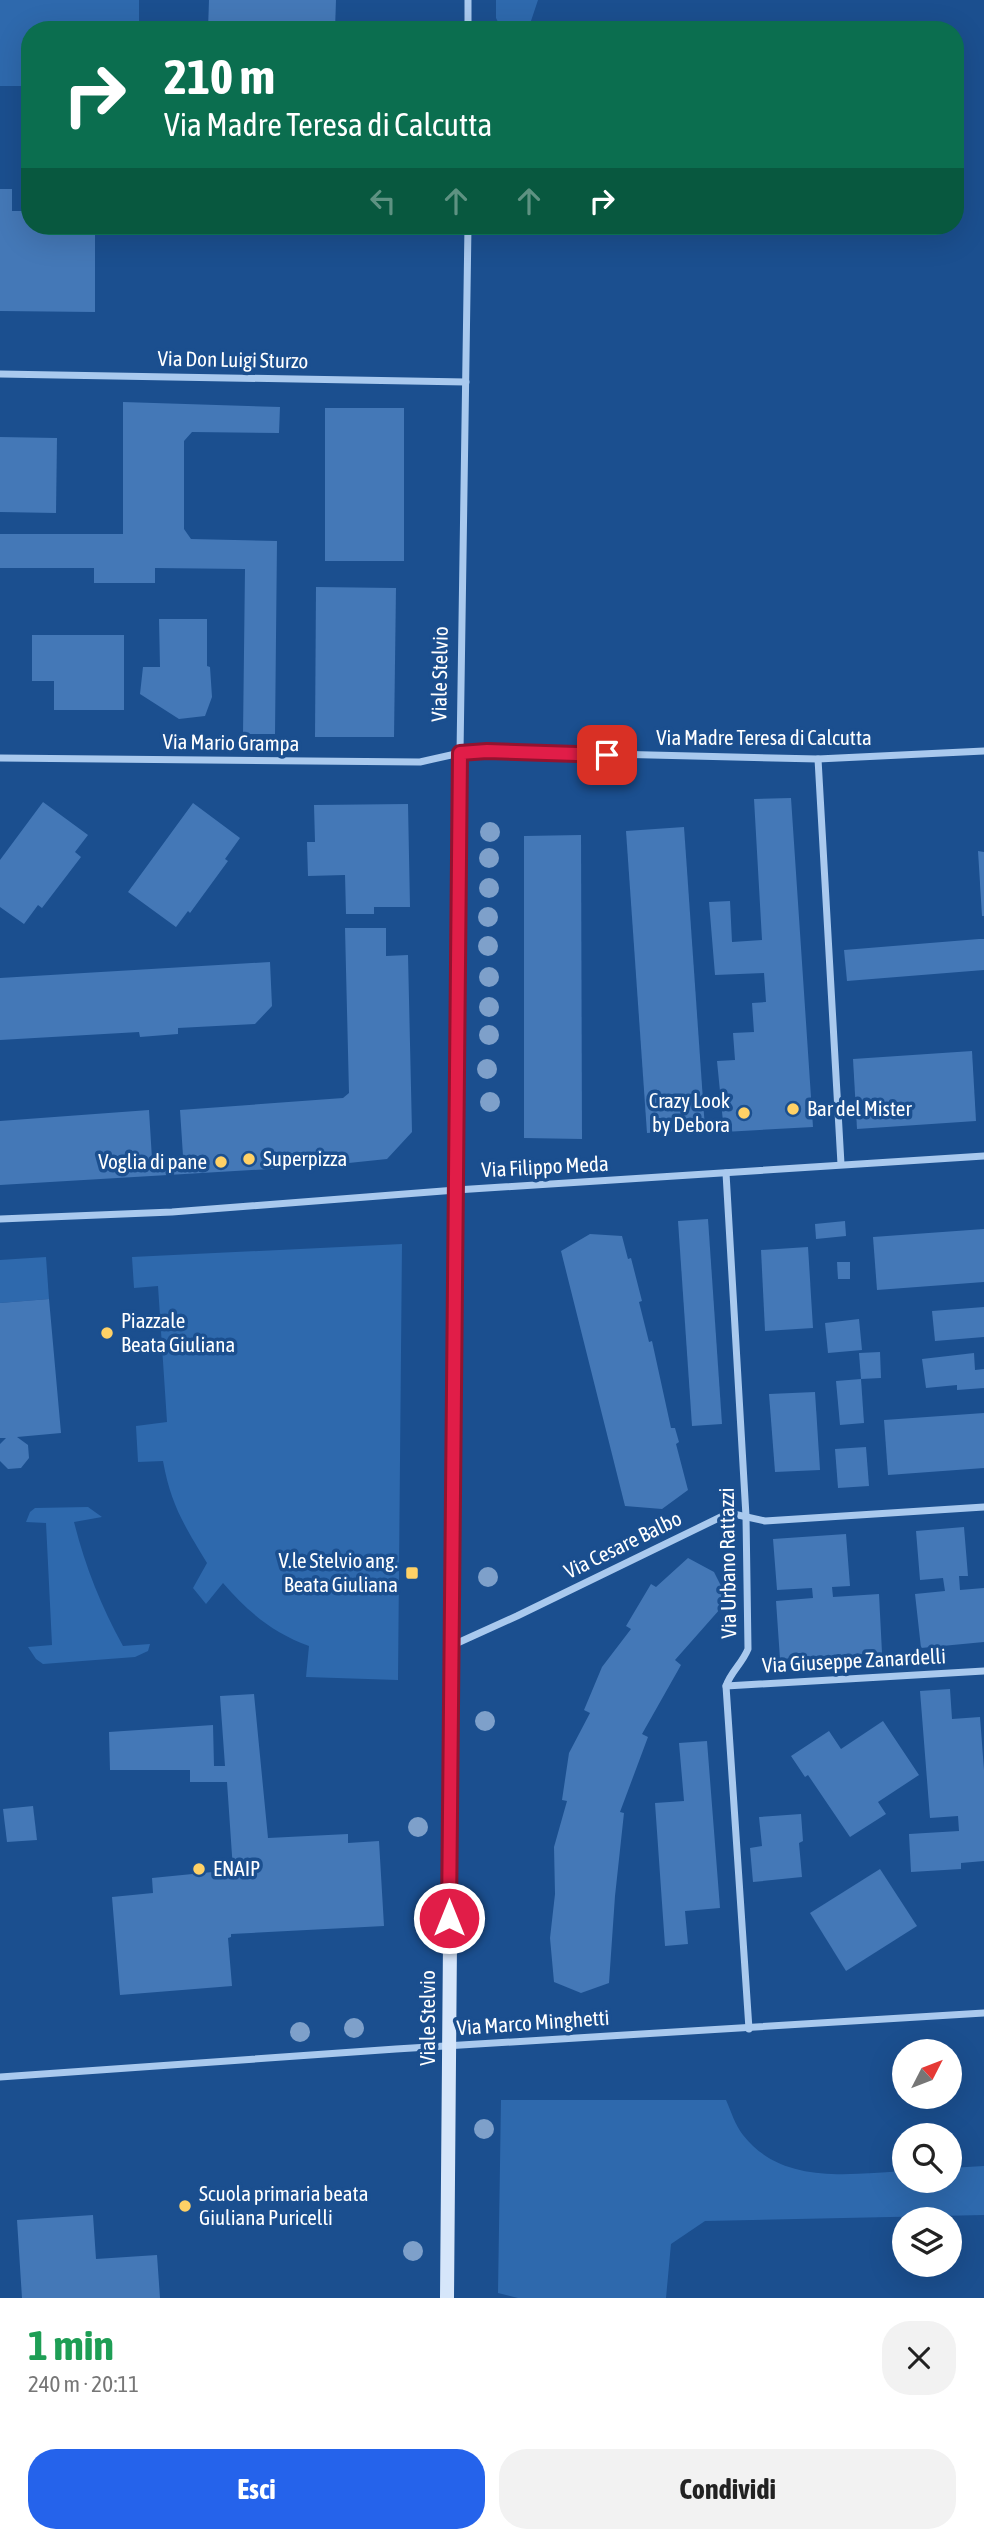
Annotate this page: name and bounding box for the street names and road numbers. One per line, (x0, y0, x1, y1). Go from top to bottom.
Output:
street label: Via Don Luigi Sturzo (157, 346, 309, 372)
street label: Viale Stelvio (426, 626, 452, 722)
street label: Via Madre Teresa di Calcutta (656, 725, 872, 749)
street label: Via Mario Grampa (162, 729, 300, 755)
street label: Via Filippo Meda (481, 1151, 609, 1181)
street label: Via Urbano Rattazzi (714, 1487, 740, 1639)
street label: Via Cesare Balbo (560, 1505, 685, 1583)
street label: Via Giuseppe Zanardelli (761, 1643, 946, 1677)
street label: Viale Stelvio (415, 1970, 439, 2066)
street label: Via Marco Minghetti (456, 2005, 610, 2039)

